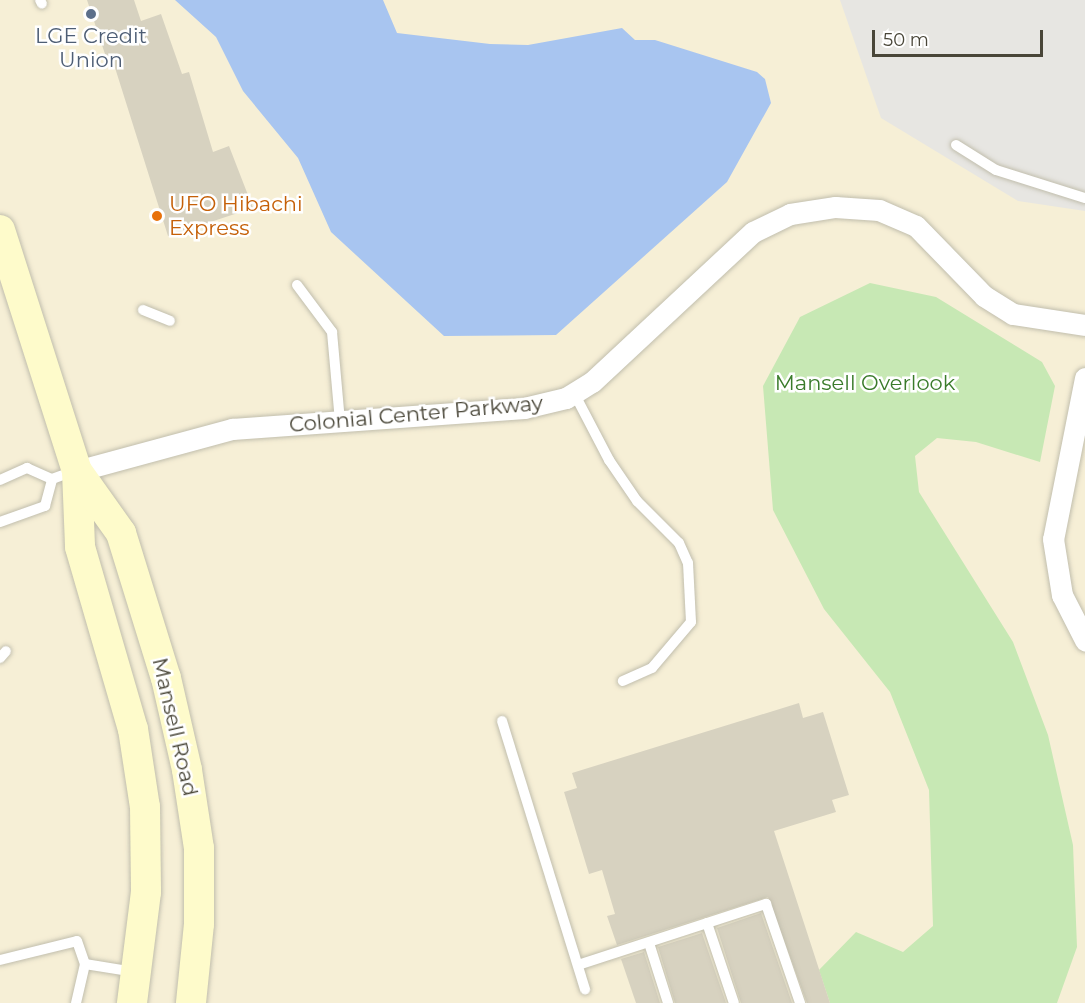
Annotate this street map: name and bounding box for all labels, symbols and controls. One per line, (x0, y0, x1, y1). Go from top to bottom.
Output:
marker: LGE Credit Union (84, 7, 98, 21)
scale bar (875, 18, 1046, 56)
place label: LGE Credit Union (35, 23, 147, 73)
text: 50 m (883, 29, 929, 51)
place label: UFO Hibachi Express (169, 191, 303, 241)
marker: UFO Hibachi Express (150, 209, 164, 223)
park label: Mansell Overlook (775, 370, 955, 396)
street label: Colonial Center Parkway (288, 390, 544, 438)
street label: Mansell Road (147, 655, 203, 799)

